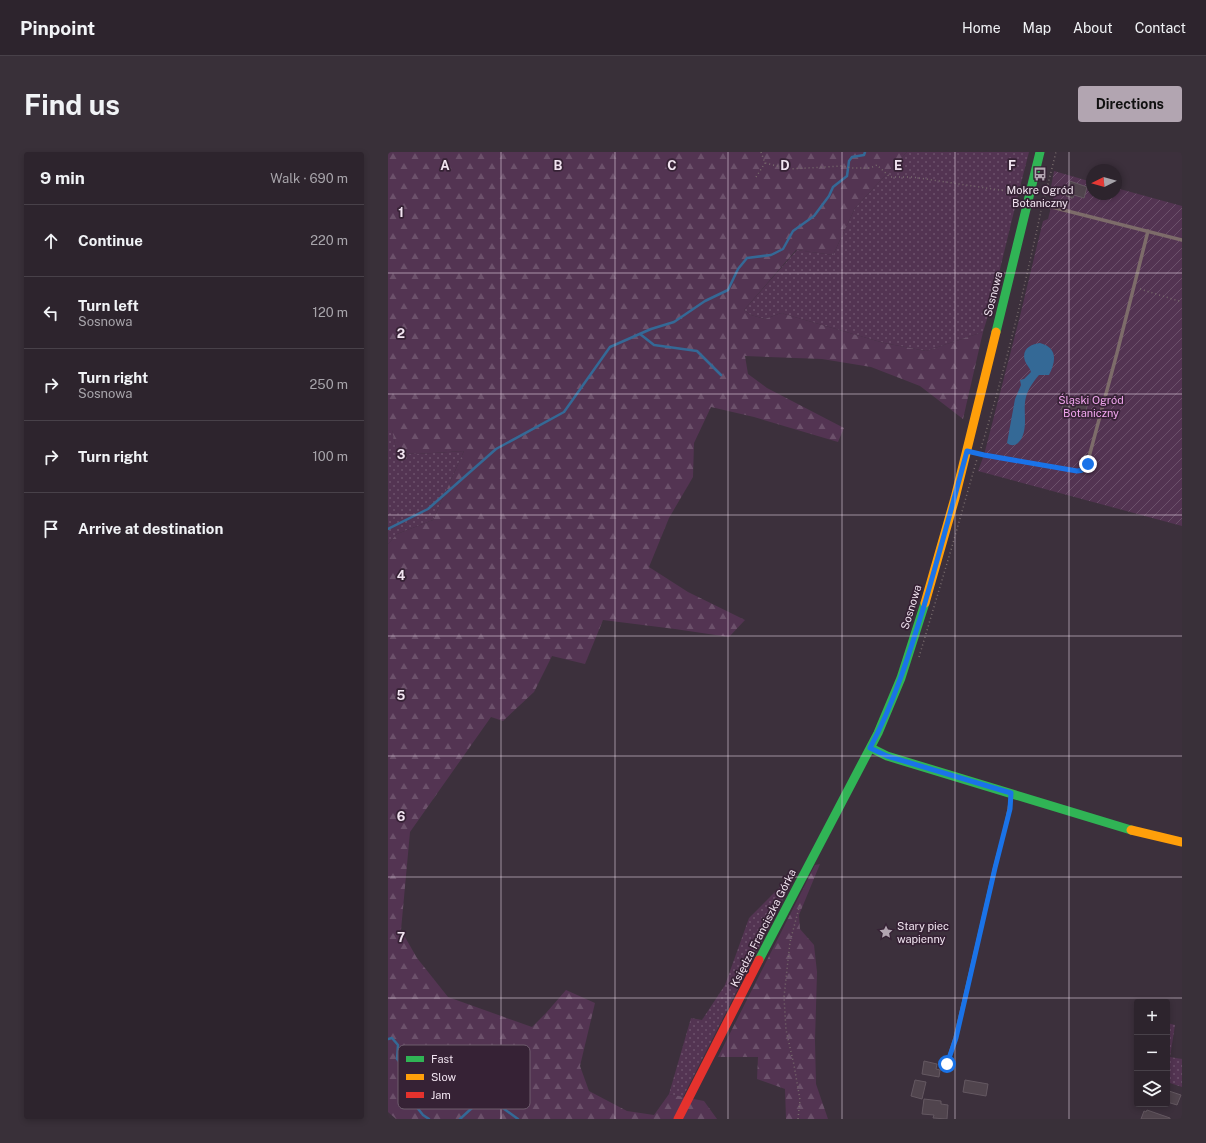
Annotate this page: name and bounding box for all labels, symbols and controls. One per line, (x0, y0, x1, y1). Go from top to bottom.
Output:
text: Pinpoint (20, 17, 95, 39)
text: Home (962, 20, 1001, 36)
text: Map (1023, 20, 1051, 36)
text: About (1073, 20, 1113, 36)
text: Contact (1135, 20, 1186, 36)
button: Directions (1078, 86, 1182, 122)
text: Find us (24, 88, 120, 121)
text: A (440, 158, 450, 173)
text: B (554, 158, 563, 173)
text: C (667, 158, 677, 173)
text: D (780, 158, 790, 173)
text: E (894, 158, 902, 173)
text: F (1008, 158, 1016, 173)
north arrow (1086, 164, 1122, 200)
bus stop icon: Mokre Ogród Botaniczny (1032, 166, 1048, 182)
text: 9 min (40, 168, 85, 188)
text: Walk · 690 m (270, 171, 348, 186)
place label: Mokre Ogród Botaniczny (1007, 184, 1073, 209)
text: 1 (398, 205, 404, 220)
icon: ahead (40, 230, 62, 252)
text: Continue (78, 232, 143, 249)
text: 220 m (310, 233, 348, 248)
street label: Sosnowa (982, 270, 1004, 318)
text: Turn left (78, 297, 139, 314)
icon: left (40, 302, 62, 324)
text: 120 m (313, 305, 348, 320)
text: Sosnowa (78, 314, 133, 329)
text: 2 (397, 326, 405, 341)
text: Turn right (78, 369, 148, 386)
icon: right (40, 374, 62, 396)
text: 250 m (310, 377, 348, 392)
text: Sosnowa (78, 386, 133, 401)
park label: Śląski Ogród Botaniczny (1058, 393, 1124, 419)
icon: right (40, 446, 62, 468)
text: 3 (397, 447, 406, 462)
text: Turn right (78, 448, 148, 465)
text: 100 m (312, 449, 348, 464)
route end (1079, 455, 1097, 473)
icon: arrive (40, 518, 62, 540)
text: Arrive at destination (78, 520, 223, 537)
text: 4 (397, 568, 406, 583)
street label: Sosnowa (899, 583, 923, 631)
text: 5 (397, 688, 406, 703)
text: 6 (397, 809, 406, 824)
street label: Księdza Franciszka Górka (728, 867, 798, 989)
place label: Stary piec wapienny (897, 920, 949, 945)
place icon: Stary piec wapienny (878, 924, 894, 940)
text: 7 (397, 930, 405, 945)
map controls (1134, 999, 1170, 1107)
button: + (1134, 999, 1170, 1035)
button: − (1134, 1035, 1170, 1071)
legend (398, 1045, 530, 1109)
text: Fast (431, 1053, 453, 1065)
route start (938, 1055, 956, 1073)
text: Slow (431, 1071, 457, 1083)
button: layers (1134, 1071, 1170, 1107)
text: Jam (431, 1089, 451, 1101)

